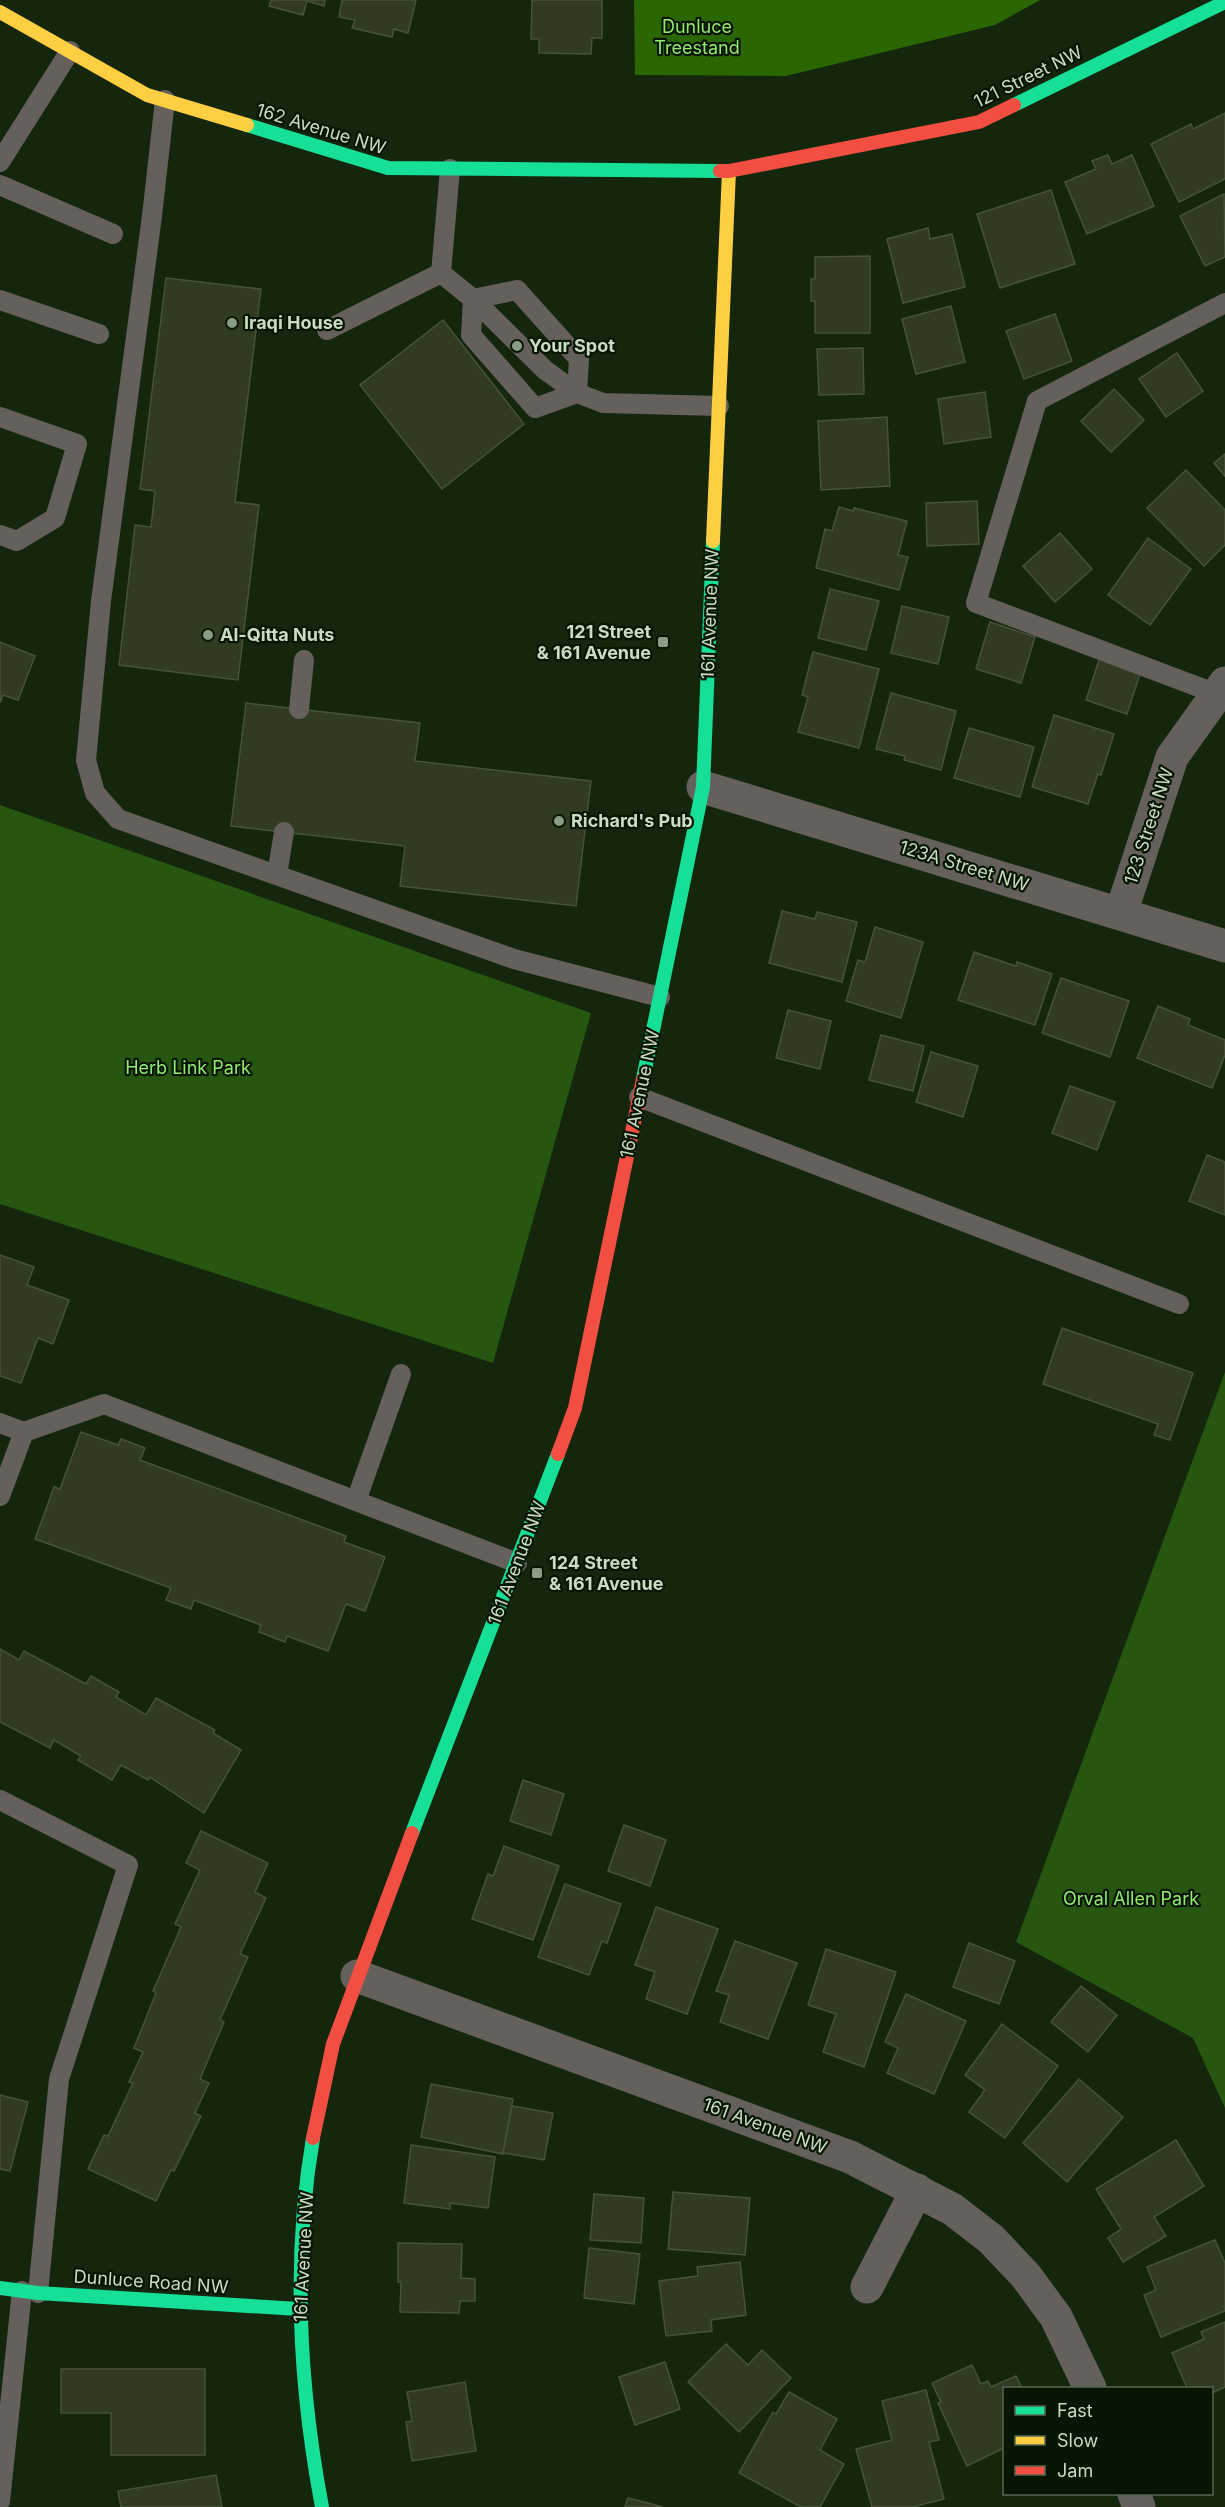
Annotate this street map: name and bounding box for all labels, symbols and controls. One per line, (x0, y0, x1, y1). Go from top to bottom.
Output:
park label: Dunluce Treestand (654, 16, 740, 58)
street label: 121 Street NW (970, 41, 1086, 112)
street label: 162 Avenue NW (254, 99, 389, 158)
place label: Iraqi House (244, 312, 344, 333)
marker: Iraqi House (225, 316, 239, 330)
place label: Your Spot (529, 335, 615, 356)
marker: Your Spot (510, 339, 524, 353)
street label: 161 Avenue NW (697, 548, 722, 680)
place label: 121 Street & 161 Avenue (537, 621, 651, 663)
place label: Al-Qitta Nuts (220, 624, 334, 645)
marker: Al-Qitta Nuts (201, 628, 215, 642)
marker: 121 Street & 161 Avenue (656, 635, 670, 649)
street label: 123 Street NW (1120, 765, 1177, 887)
place label: Richard's Pub (571, 810, 693, 831)
marker: Richard's Pub (552, 814, 566, 828)
street label: 123A Street NW (897, 836, 1032, 895)
street label: 161 Avenue NW (616, 1028, 663, 1160)
park label: Herb Link Park (125, 1057, 251, 1078)
street label: 161 Avenue NW (483, 1498, 550, 1627)
place label: 124 Street & 161 Avenue (549, 1552, 664, 1594)
marker: 124 Street & 161 Avenue (530, 1566, 544, 1580)
park label: Orval Allen Park (1063, 1888, 1199, 1909)
street label: 161 Avenue NW (700, 2093, 830, 2158)
street label: 161 Avenue NW (290, 2191, 317, 2323)
street label: Dunluce Road NW (73, 2266, 229, 2297)
legend (1003, 2387, 1213, 2495)
text: Fast (1057, 2400, 1093, 2421)
text: Slow (1057, 2430, 1098, 2451)
text: Jam (1057, 2460, 1093, 2481)

